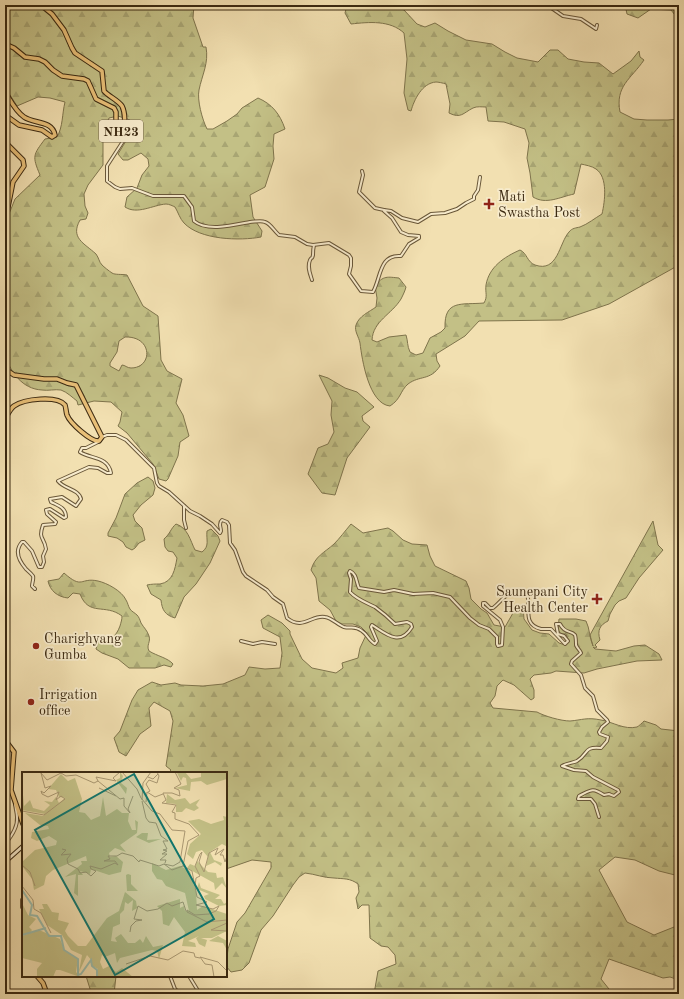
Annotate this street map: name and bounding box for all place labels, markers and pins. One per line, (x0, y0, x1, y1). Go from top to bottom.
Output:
place label: Mati Swastha Post (498, 190, 580, 220)
marker: Mati Swastha Post (483, 198, 495, 210)
place label: Saunepani City Health Center (496, 585, 589, 615)
marker: Saunepani City Health Center (591, 593, 603, 605)
place label: Charighyang Gumba (44, 632, 122, 662)
marker: Charighyang Gumba (31, 641, 41, 651)
place label: Irrigation office (39, 688, 98, 718)
marker: Irrigation office (26, 697, 36, 707)

